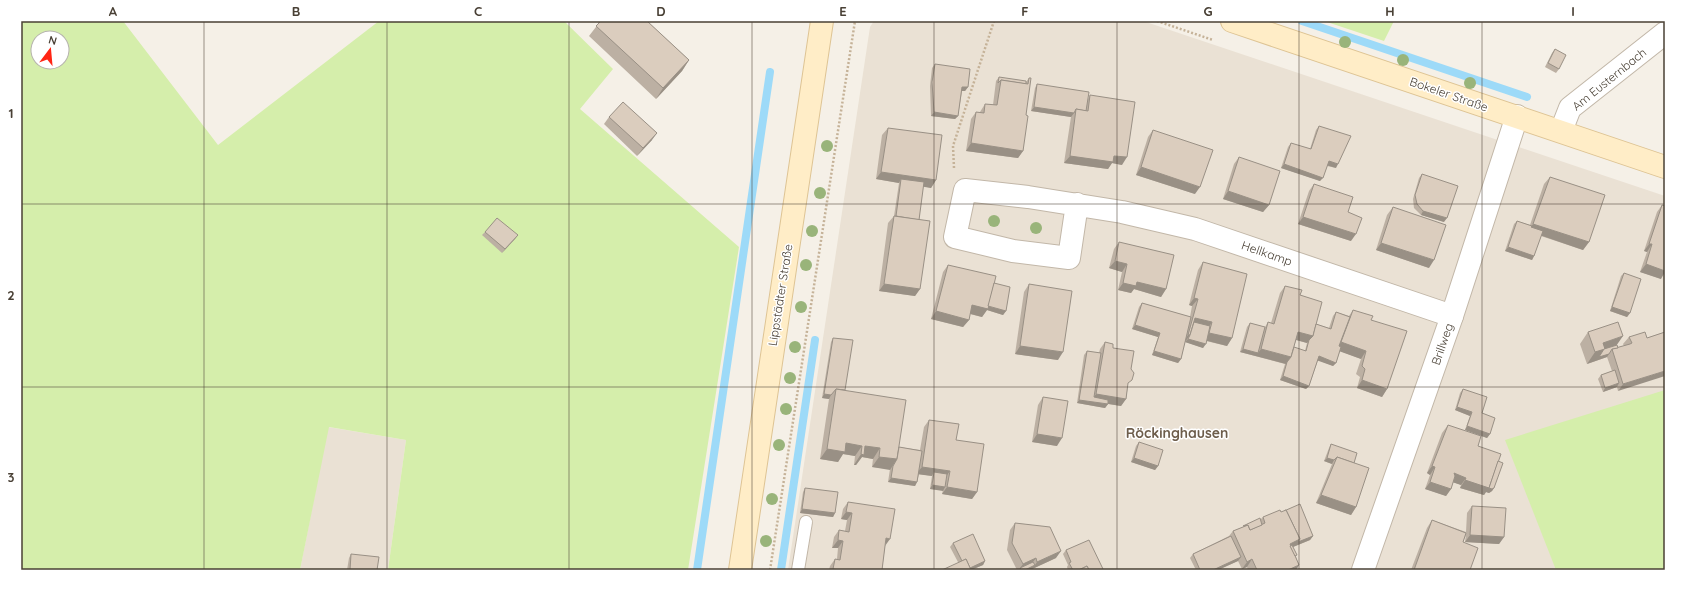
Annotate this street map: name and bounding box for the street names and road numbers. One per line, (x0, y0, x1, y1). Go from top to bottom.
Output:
street label: Am Eusternbach (1569, 45, 1649, 113)
street label: Bokeler Straße (1408, 74, 1490, 114)
street label: Hellkamp (1240, 237, 1294, 269)
street label: Lippstädter Straße (765, 243, 795, 347)
street label: Brillweg (1428, 321, 1456, 367)

